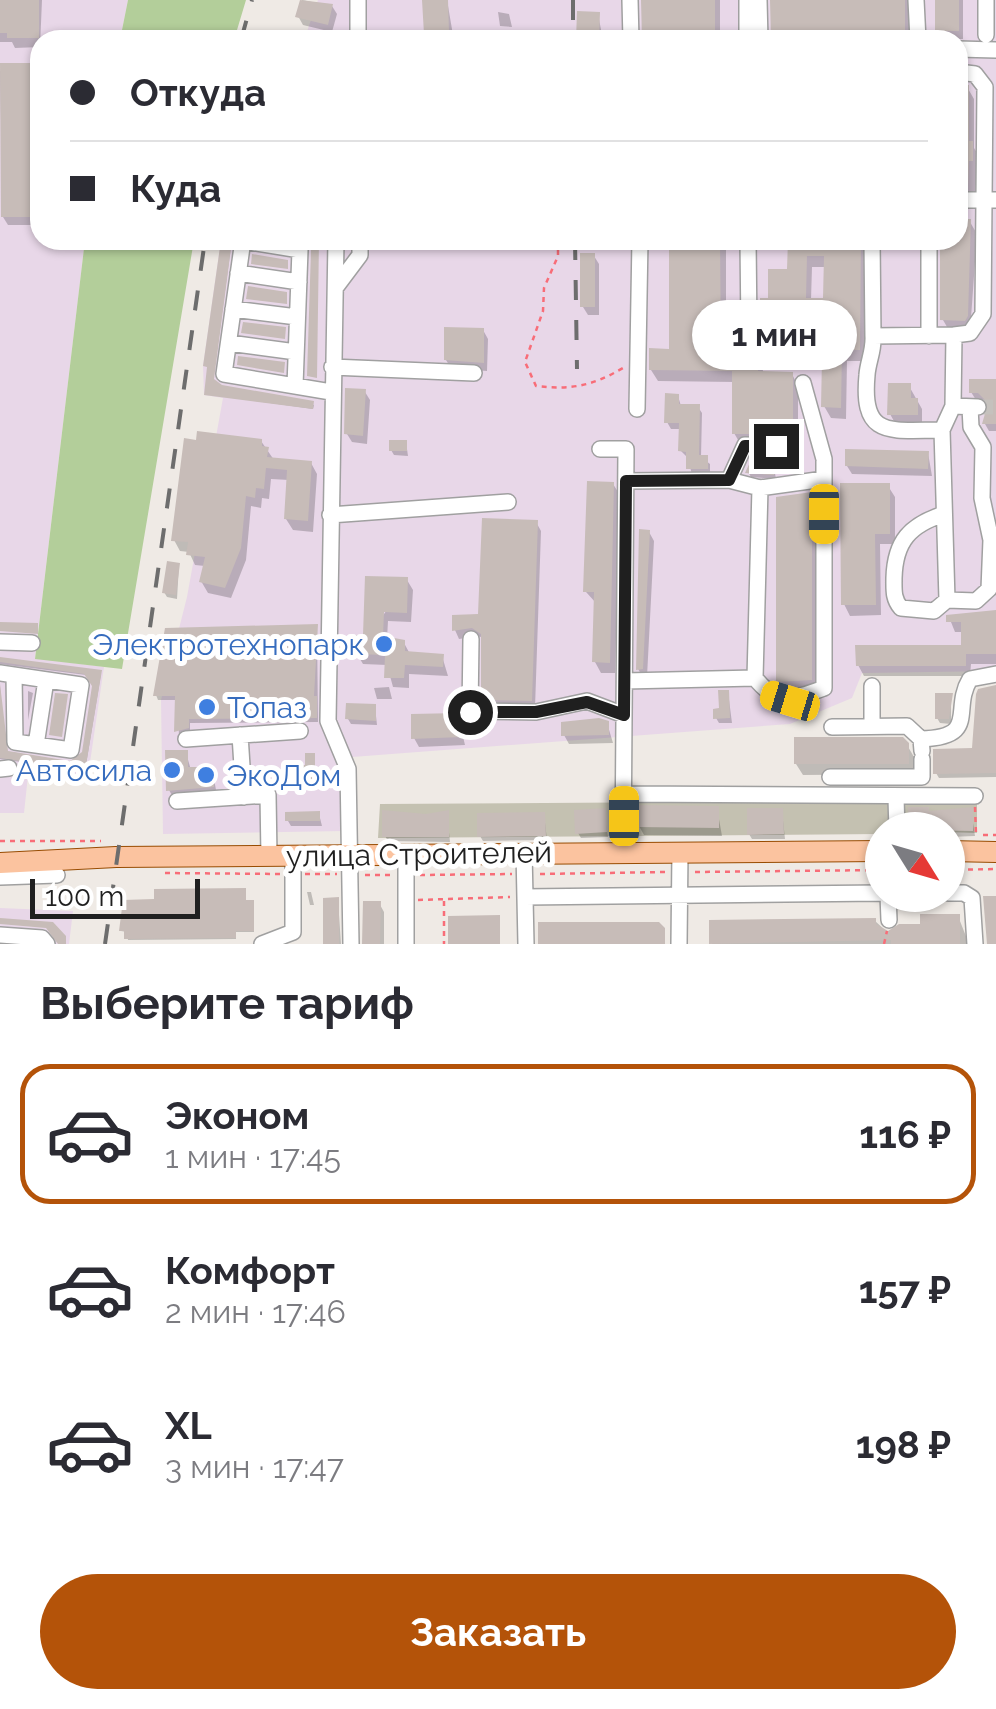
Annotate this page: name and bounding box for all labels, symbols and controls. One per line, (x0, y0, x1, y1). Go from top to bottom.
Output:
text: Откуда (130, 70, 266, 115)
text: Куда (130, 166, 221, 211)
callout: 1 мин (694, 301, 858, 371)
text: 1 мин (732, 316, 817, 353)
route end (754, 424, 799, 469)
car (809, 484, 839, 544)
place label: Электротехнопарк (92, 627, 364, 662)
marker: Электротехнопарк (373, 633, 395, 655)
car (757, 678, 823, 724)
place label: Топаз (227, 690, 307, 725)
route start (448, 690, 493, 735)
marker: Топаз (196, 696, 218, 718)
place label: Автосила (16, 753, 152, 788)
place label: ЭкоДом (226, 758, 341, 793)
marker: Автосила (161, 759, 183, 781)
marker: ЭкоДом (195, 764, 217, 786)
car (609, 786, 639, 846)
north arrow (865, 812, 965, 912)
map controls (865, 812, 965, 912)
street label: улица Строителей (286, 834, 552, 874)
scale bar (30, 874, 200, 918)
text: 100 m (45, 880, 124, 913)
text: Выберите тариф (40, 977, 414, 1030)
icon: car (45, 1089, 135, 1179)
text: Эконом (165, 1093, 309, 1138)
text: 116 ₽ (859, 1112, 951, 1157)
text: 1 мин · 17:45 (165, 1138, 341, 1175)
icon: car (45, 1244, 135, 1334)
text: Комфорт (165, 1248, 335, 1293)
text: 157 ₽ (859, 1267, 951, 1312)
text: 2 мин · 17:46 (165, 1293, 346, 1330)
icon: car (45, 1399, 135, 1489)
text: XL (165, 1403, 212, 1448)
text: 198 ₽ (856, 1422, 951, 1467)
text: 3 мин · 17:47 (165, 1448, 344, 1485)
button: Заказать (40, 1574, 956, 1689)

